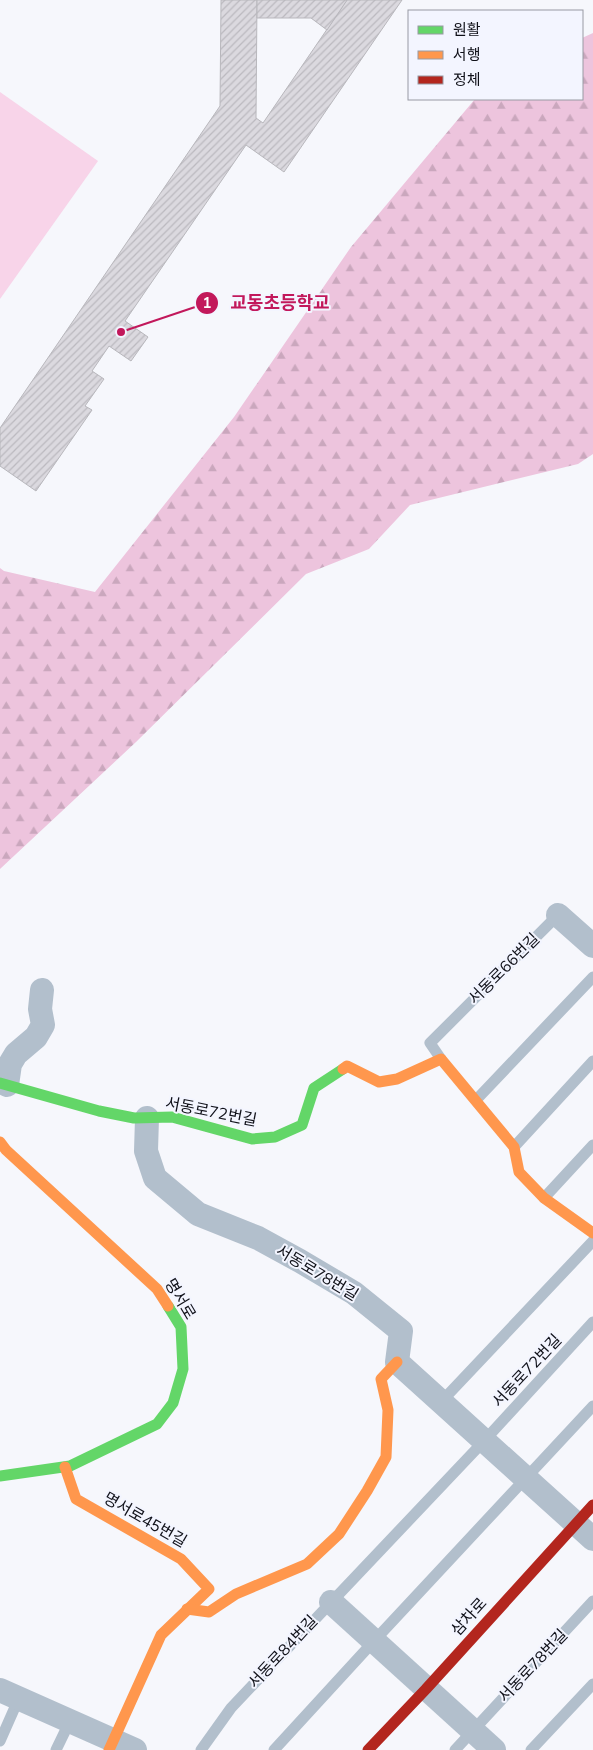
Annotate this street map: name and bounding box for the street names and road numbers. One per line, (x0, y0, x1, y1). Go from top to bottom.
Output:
street label: 서동로66번길 (463, 928, 545, 1010)
street label: 서동로72번길 (163, 1092, 259, 1132)
street label: 서동로78번길 (272, 1240, 362, 1306)
street label: 명서로 (159, 1274, 201, 1324)
street label: 서동로72번길 (487, 1330, 567, 1412)
street label: 명서로45번길 (99, 1487, 191, 1553)
street label: 삼차로 (446, 1593, 492, 1641)
street label: 서동로84번길 (243, 1611, 323, 1693)
street label: 서동로78번길 (493, 1625, 573, 1707)

